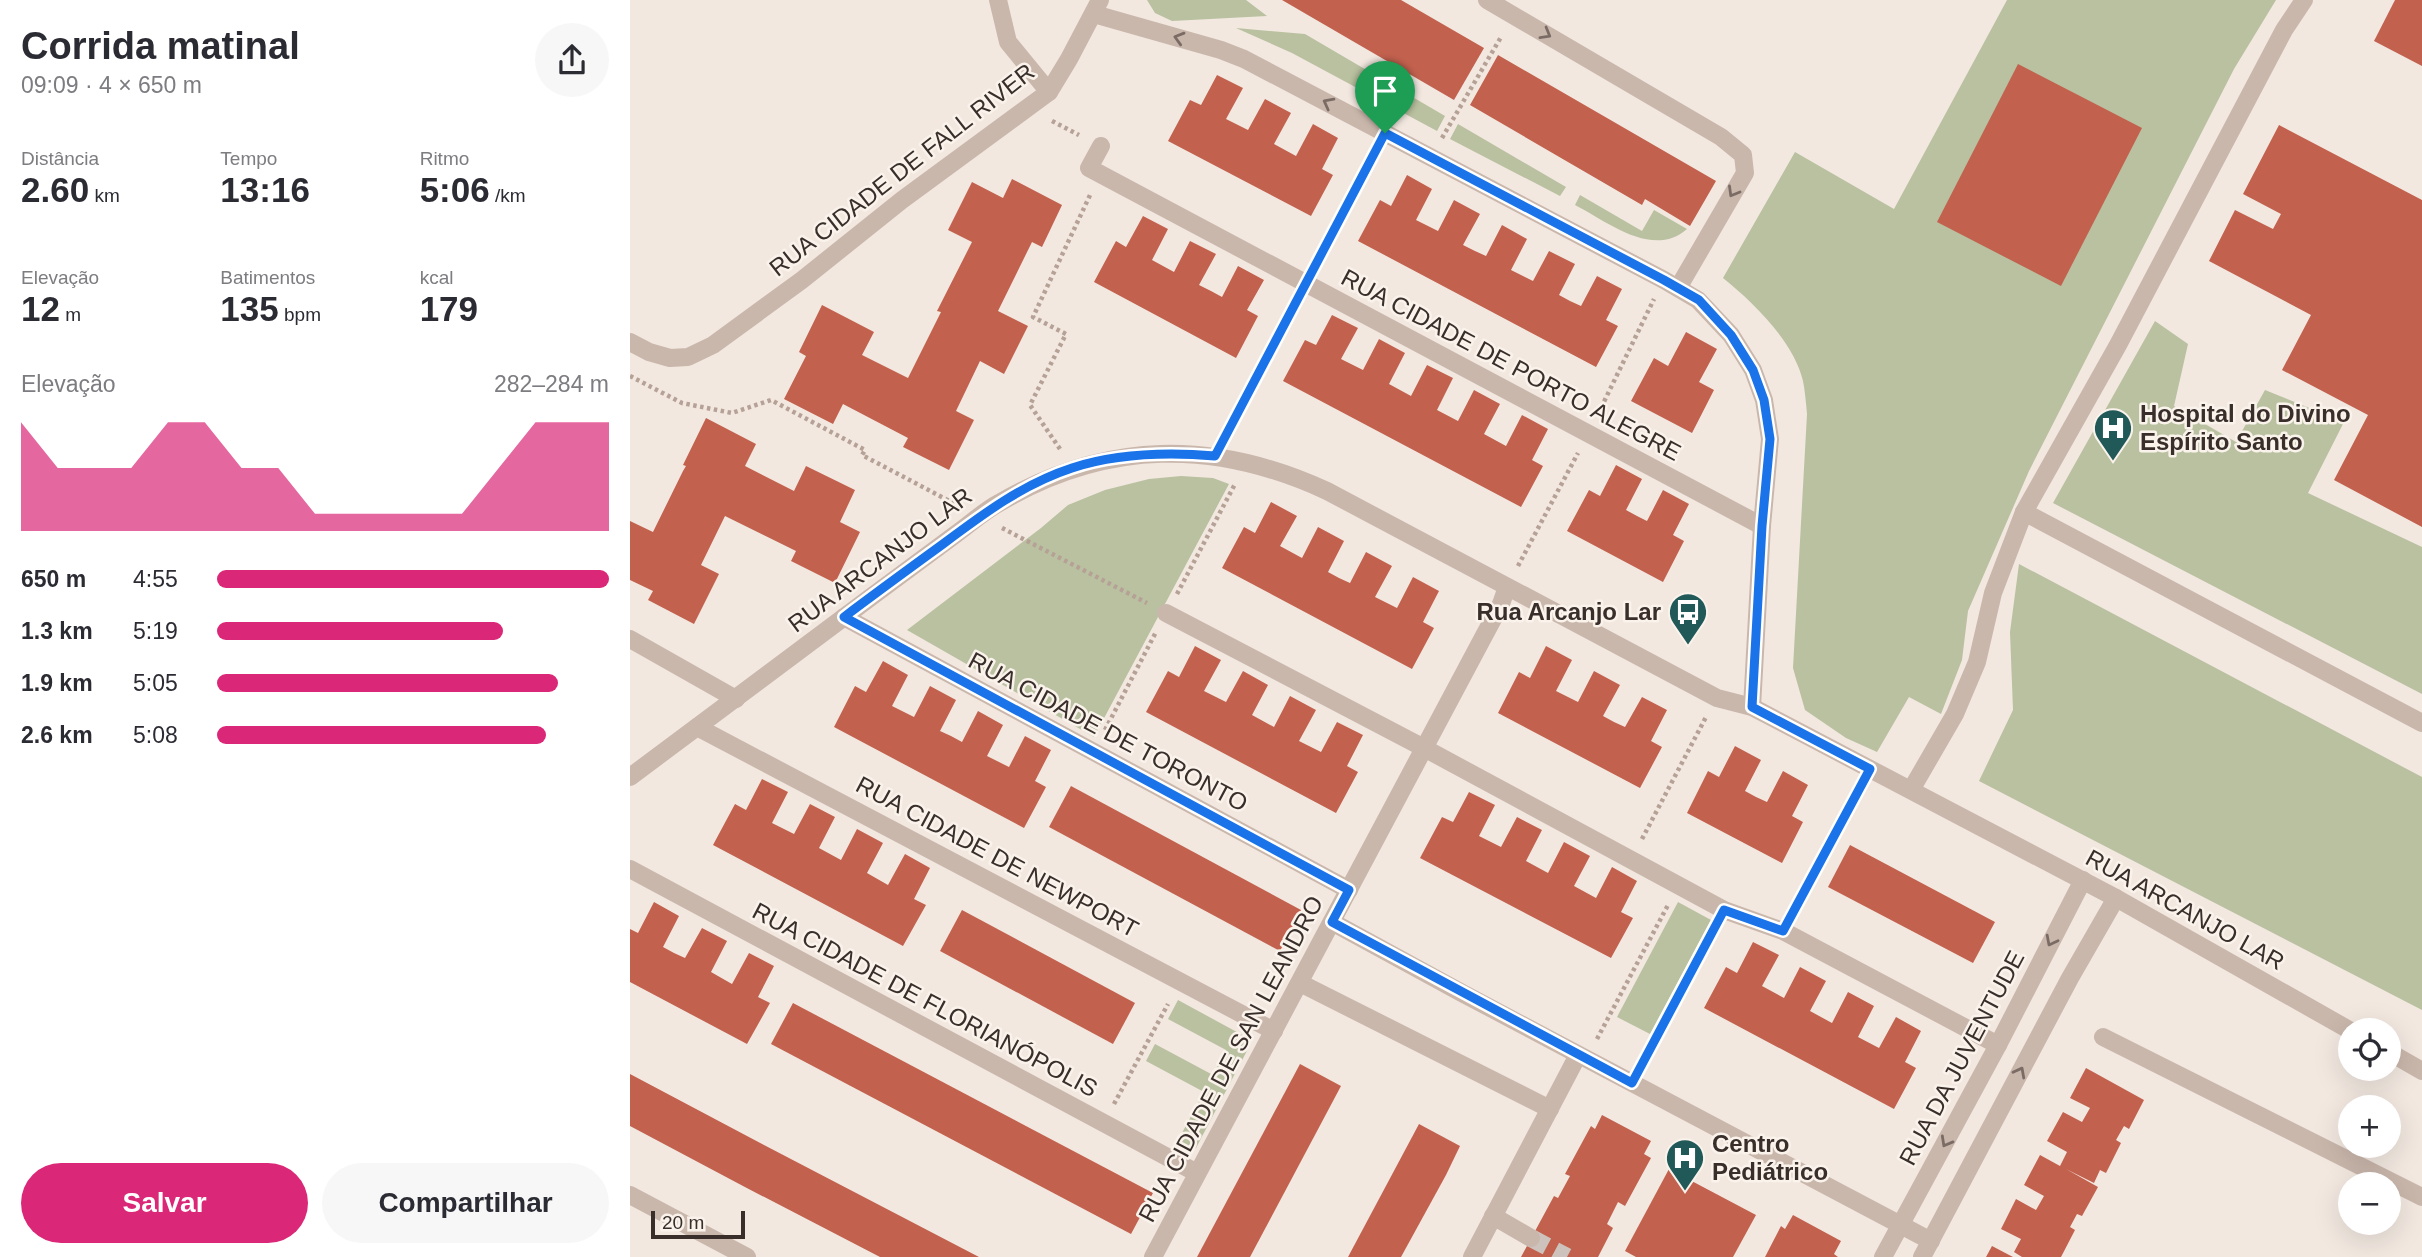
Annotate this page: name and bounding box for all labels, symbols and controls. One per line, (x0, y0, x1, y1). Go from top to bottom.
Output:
button: share (535, 23, 609, 97)
text: Corrida matinal (21, 25, 300, 67)
one-way arrow (1538, 26, 1551, 39)
one-way arrow (1173, 32, 1185, 47)
street label: RUA CIDADE DE FALL RIVER (764, 58, 1039, 281)
pin (1355, 61, 1415, 133)
text: 09:09 · 4 × 650 m (21, 72, 202, 98)
icon: arrive (1366, 72, 1404, 110)
one-way arrow (1323, 97, 1335, 111)
text: Distância (21, 148, 99, 169)
text: Tempo (220, 148, 277, 169)
text: Ritmo (420, 148, 469, 169)
text: 2.60 (21, 170, 89, 209)
text: 13:16 (220, 170, 310, 209)
text: 5:06 (420, 170, 490, 209)
text: km (89, 185, 120, 206)
text: /km (490, 185, 526, 206)
one-way arrow (1728, 185, 1741, 197)
street label: RUA CIDADE DE PORTO ALEGRE (1337, 263, 1686, 466)
text: Elevação (21, 267, 99, 288)
text: Batimentos (220, 267, 315, 288)
text: kcal (420, 267, 453, 288)
text: 12 (21, 289, 60, 328)
text: 135 (220, 289, 279, 328)
text: 179 (420, 289, 478, 328)
text: m (60, 304, 81, 325)
text: bpm (279, 304, 321, 325)
text: Elevação (21, 371, 116, 397)
text: 282–284 m (494, 371, 609, 397)
place label: Hospital do Divino Espírito Santo (2140, 400, 2351, 455)
hospital icon: Hospital do Divino Espírito Santo (2092, 407, 2134, 462)
street label: RUA ARCANJO LAR (783, 482, 977, 637)
text: 650 m (21, 566, 86, 592)
text: 4:55 (133, 566, 178, 592)
bus stop icon: Rua Arcanjo Lar (1667, 591, 1709, 646)
place label: Rua Arcanjo Lar (1477, 598, 1661, 625)
text: 1.3 km (21, 618, 93, 644)
text: 5:19 (133, 618, 178, 644)
street label: RUA CIDADE DE TORONTO (964, 646, 1252, 817)
text: 1.9 km (21, 670, 93, 696)
text: 5:05 (133, 670, 178, 696)
text: 2.6 km (21, 722, 93, 748)
text: 5:08 (133, 722, 178, 748)
street label: RUA CIDADE DE NEWPORT (852, 771, 1143, 943)
street label: RUA ARCANJO LAR (2081, 844, 2289, 975)
street label: RUA CIDADE DE SAN LEANDRO (1133, 891, 1328, 1226)
street label: RUA CIDADE DE FLORIANÓPOLIS (748, 897, 1102, 1102)
one-way arrow (2046, 934, 2060, 946)
street label: RUA DA JUVENTUDE (1894, 946, 2030, 1169)
map controls (2338, 1018, 2401, 1235)
button: locate (2338, 1018, 2401, 1081)
one-way arrow (2012, 1067, 2025, 1080)
button: + (2338, 1095, 2401, 1158)
place label: Centro Pediátrico (1712, 1130, 1828, 1185)
one-way arrow (1940, 1135, 1954, 1148)
hospital icon: Centro Pediátrico (1664, 1137, 1706, 1192)
button: Salvar (21, 1163, 308, 1243)
button: Compartilhar (322, 1163, 609, 1243)
button: − (2338, 1172, 2401, 1235)
scale bar (651, 1208, 746, 1240)
text: 20 m (662, 1212, 704, 1233)

